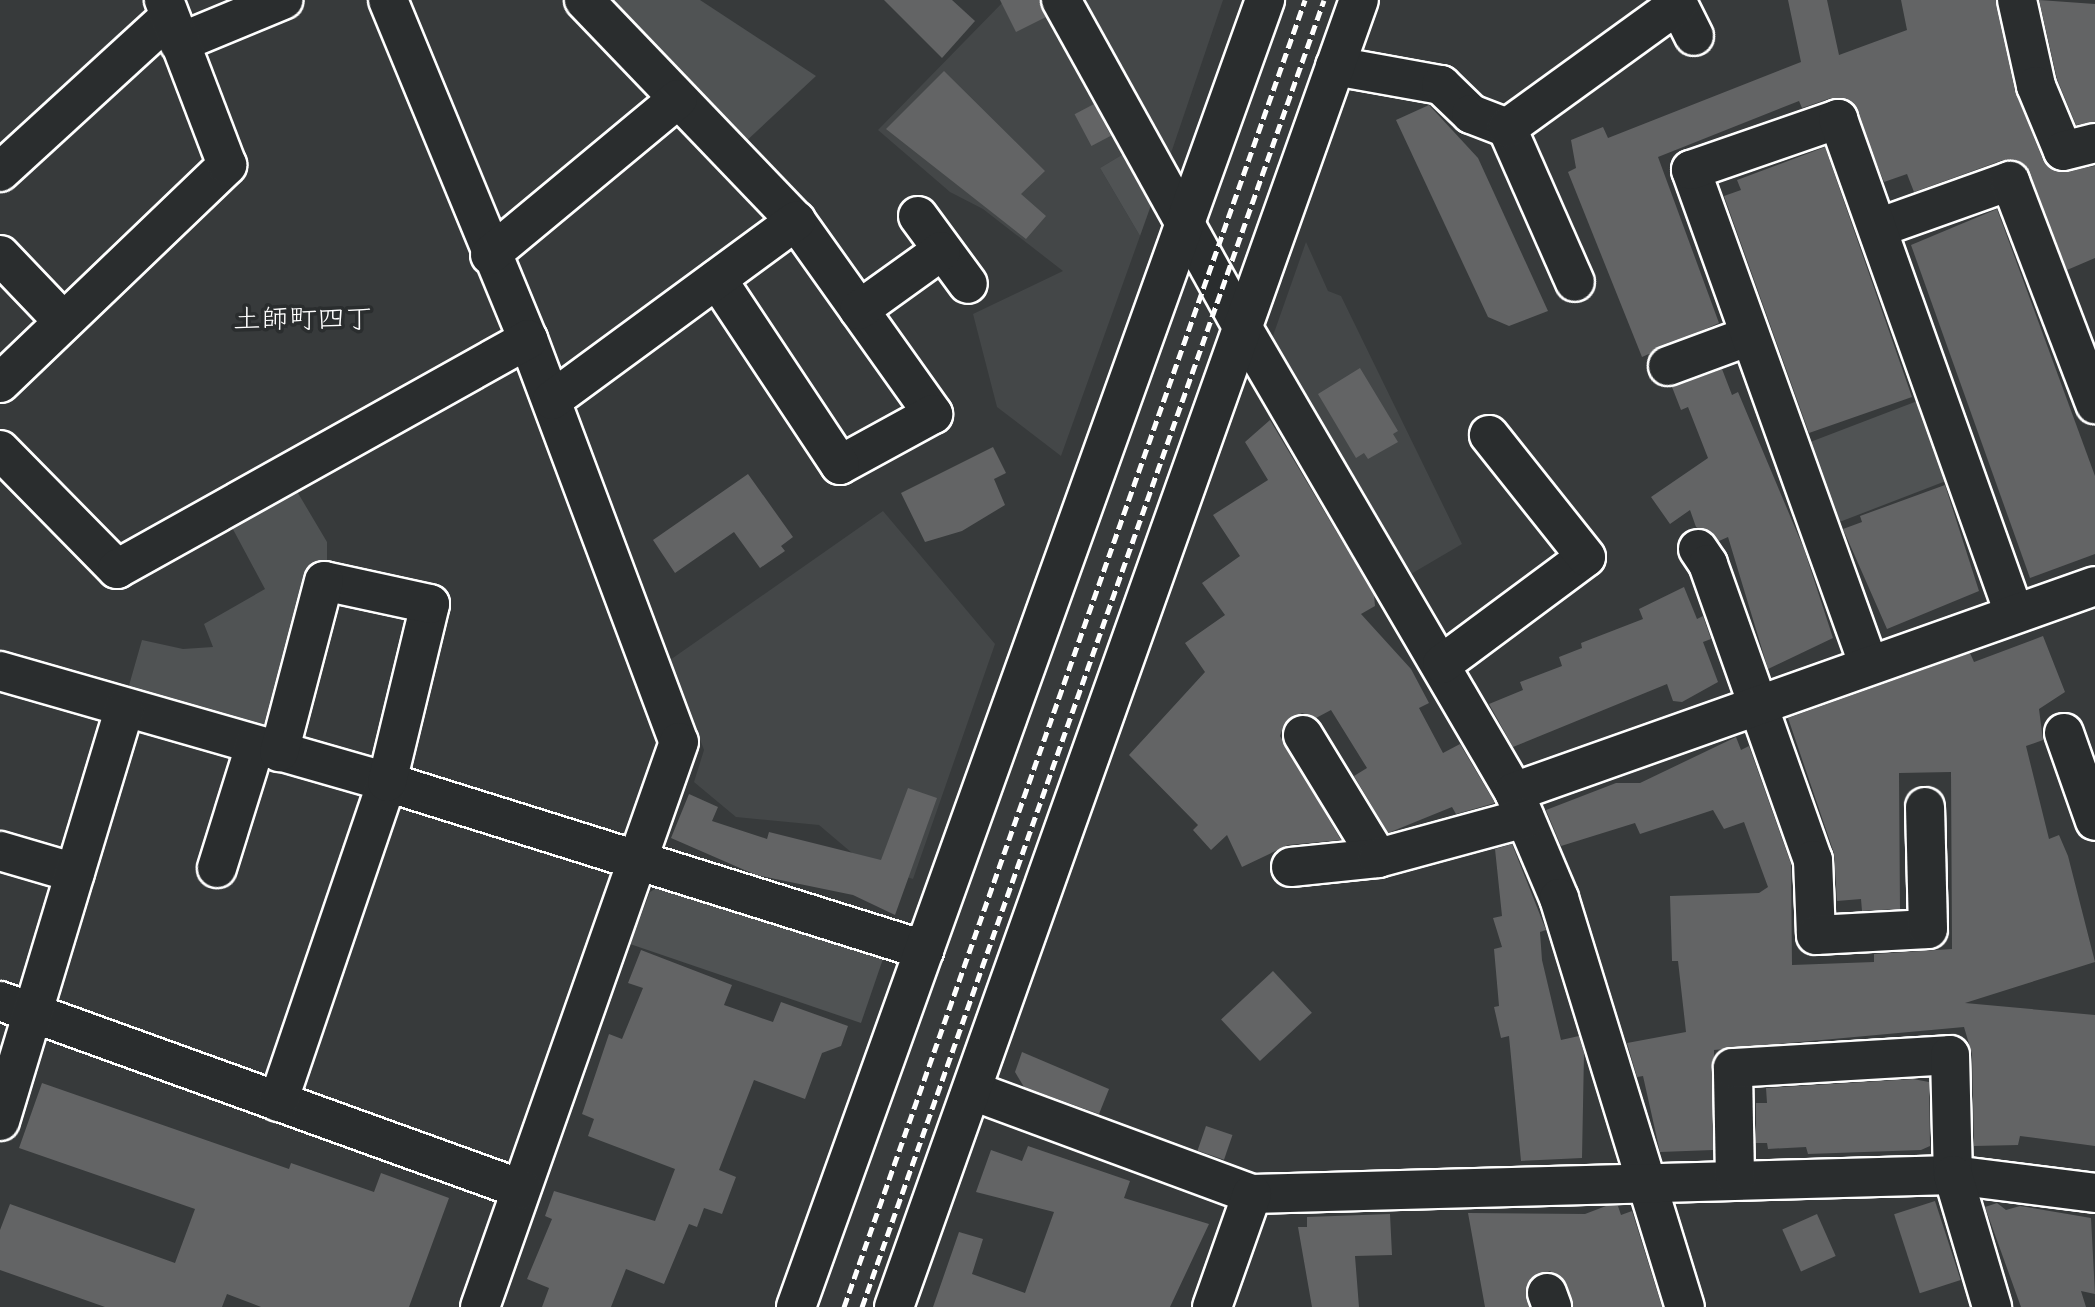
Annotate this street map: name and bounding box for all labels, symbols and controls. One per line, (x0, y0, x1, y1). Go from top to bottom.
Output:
district label: 土師町四丁 (233, 302, 373, 336)

